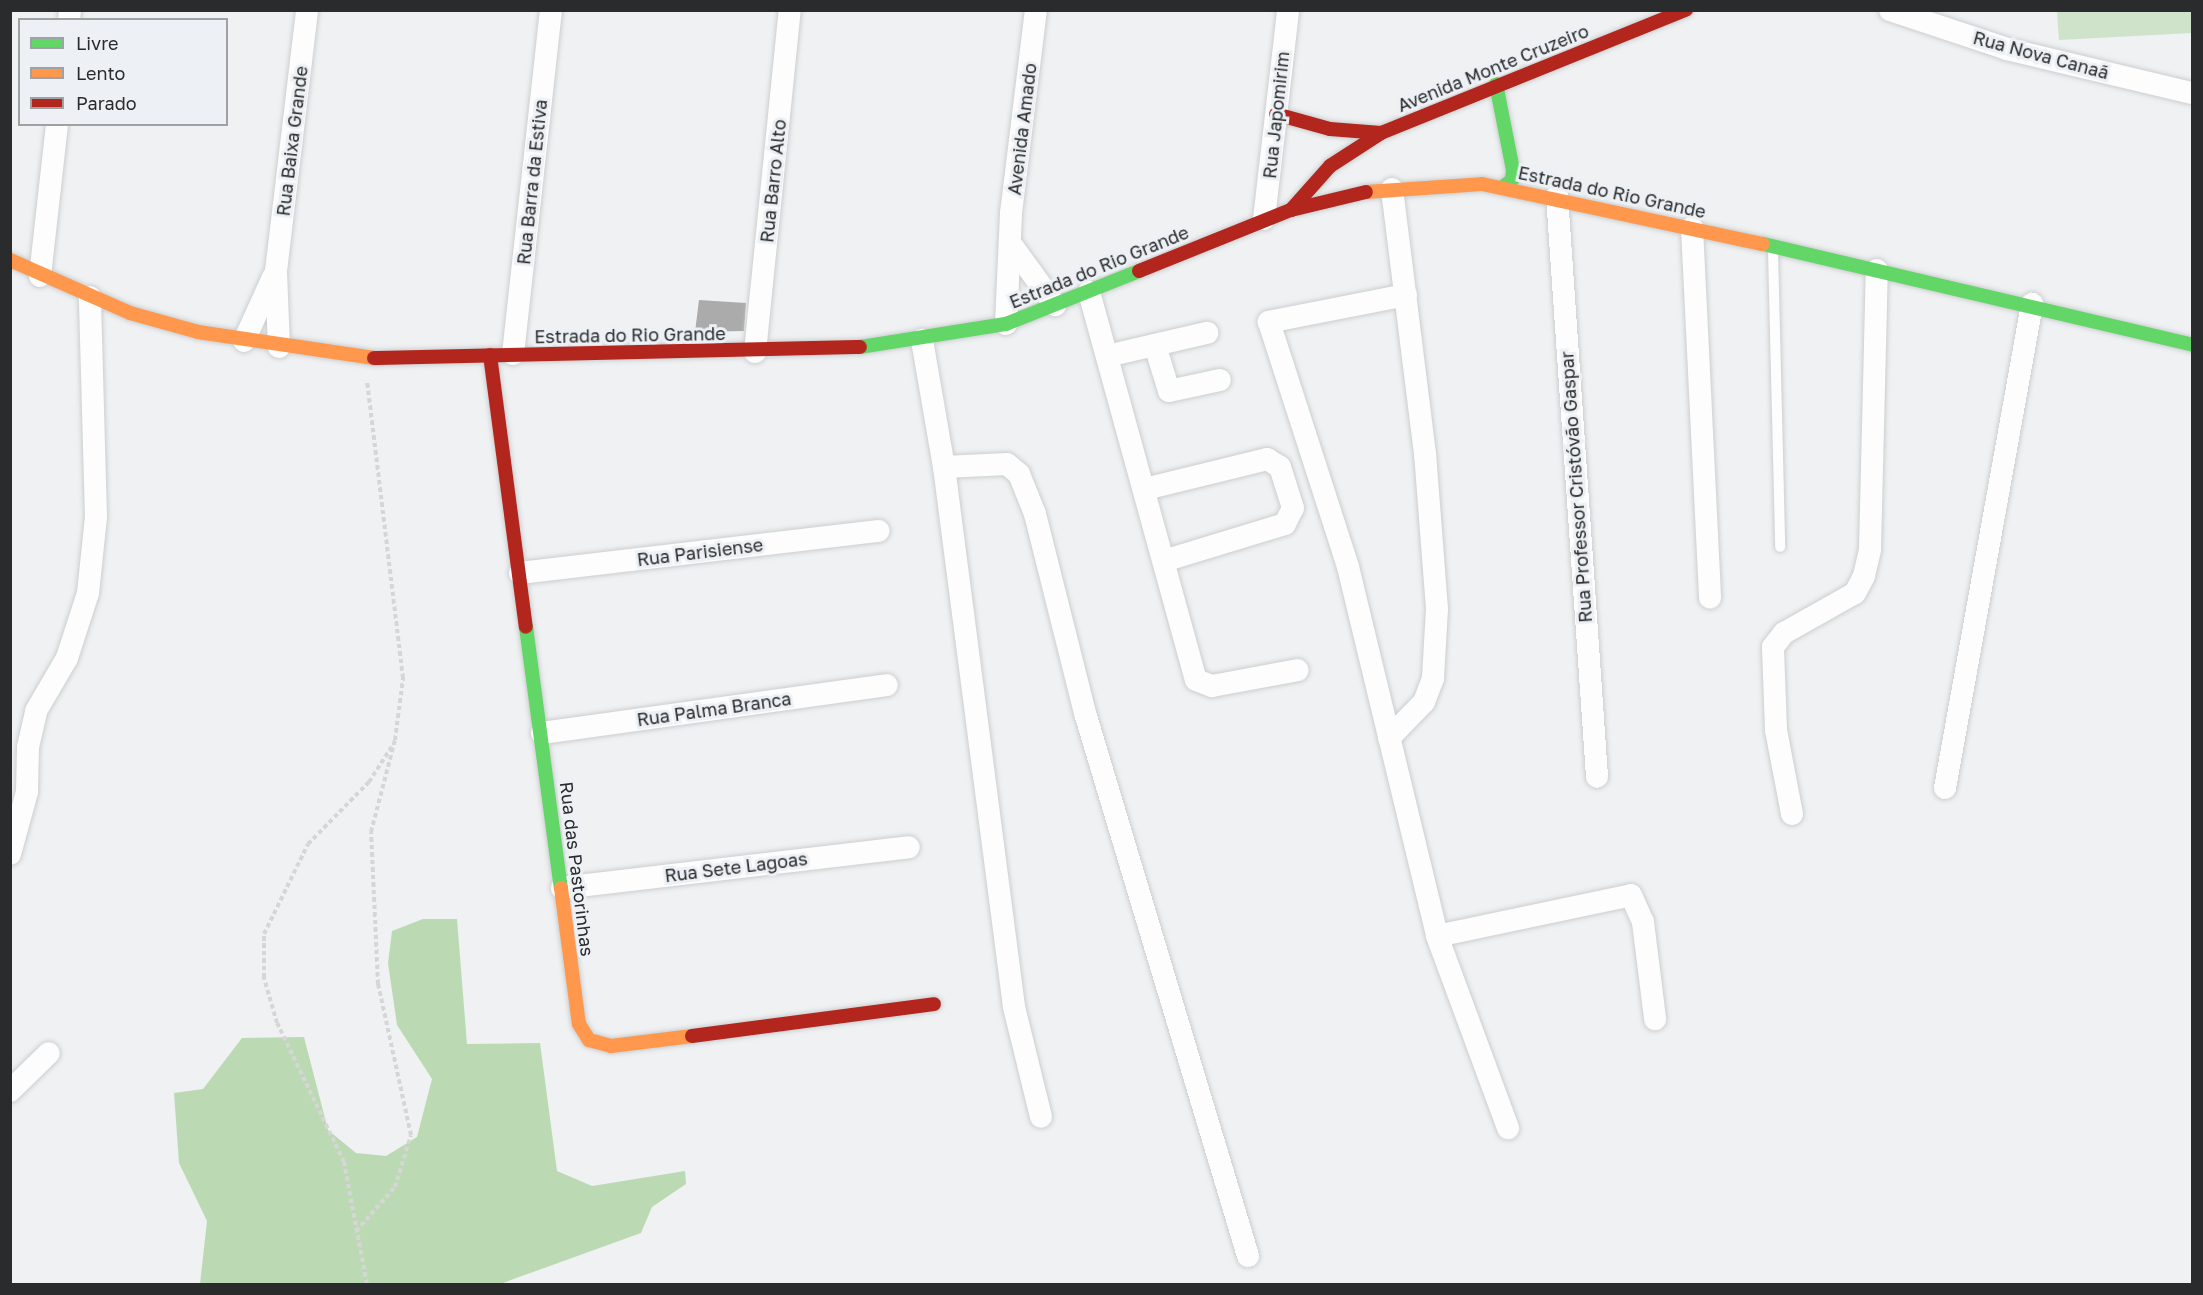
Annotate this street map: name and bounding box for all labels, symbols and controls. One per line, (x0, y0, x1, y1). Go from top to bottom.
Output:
legend (18, 18, 228, 126)
street label: Avenida Monte Cruzeiro (1394, 20, 1592, 116)
street label: Rua Nova Canaã (1971, 27, 2111, 83)
text: Livre (76, 32, 118, 54)
street label: Rua Japomirim (1259, 50, 1293, 180)
text: Lento (76, 62, 125, 84)
street label: Avenida Amado (1003, 62, 1041, 196)
street label: Rua Baixa Grande (272, 65, 312, 217)
text: Parado (76, 92, 137, 114)
street label: Rua Barra da Estiva (513, 98, 551, 266)
street label: Rua Barro Alto (756, 118, 790, 244)
street label: Estrada do Rio Grande (1516, 162, 1708, 222)
street label: Estrada do Rio Grande (1006, 221, 1192, 313)
street label: Estrada do Rio Grande (534, 323, 726, 347)
street label: Rua Professor Cristóvão Gaspar (1556, 351, 1596, 623)
street label: Rua Parisiense (636, 534, 764, 570)
street label: Rua Palma Branca (635, 687, 793, 731)
street label: Rua das Pastorinhas (556, 780, 598, 958)
street label: Rua Sete Lagoas (663, 848, 809, 886)

